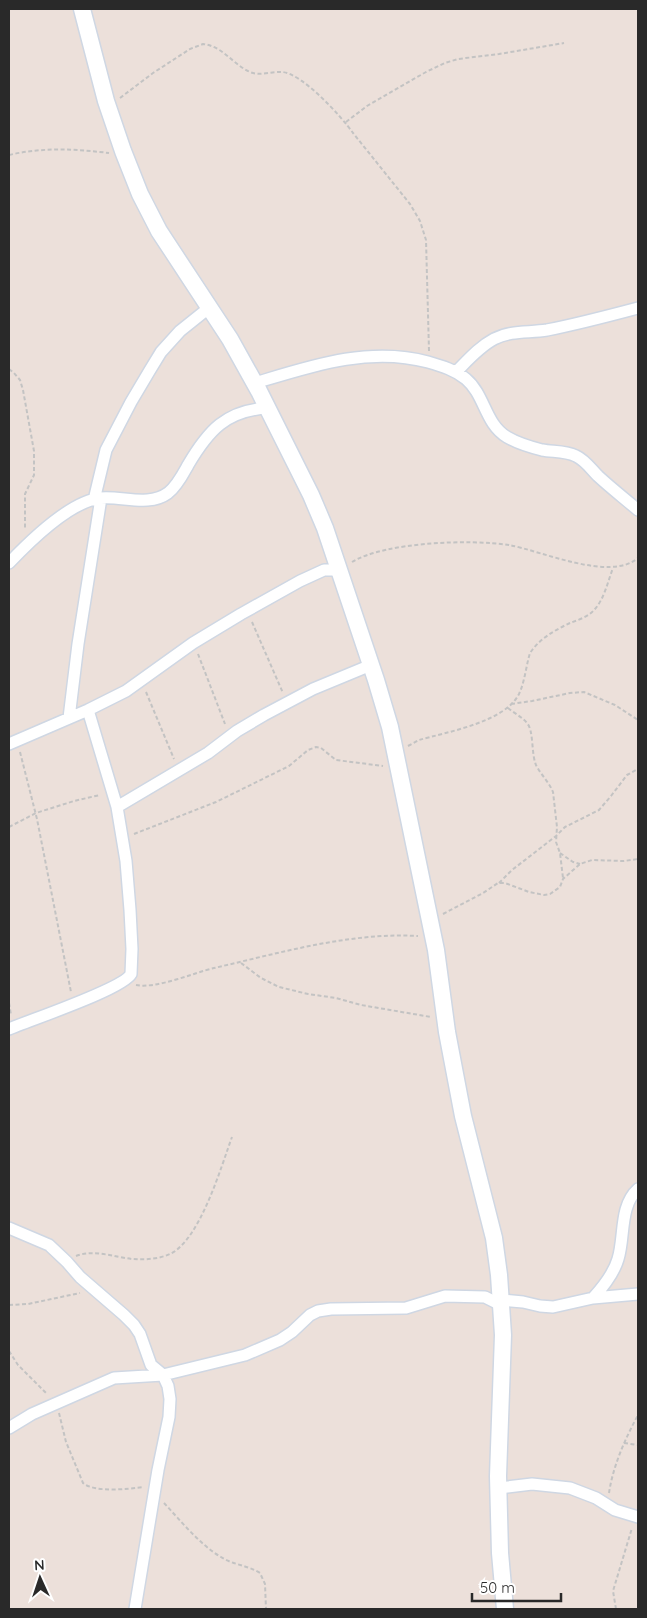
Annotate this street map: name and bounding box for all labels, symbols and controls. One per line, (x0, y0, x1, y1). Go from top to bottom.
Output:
north arrow (15, 1553, 65, 1603)
text: N (34, 1556, 45, 1574)
scale bar (472, 1570, 561, 1602)
text: 50 m (480, 1578, 515, 1597)

